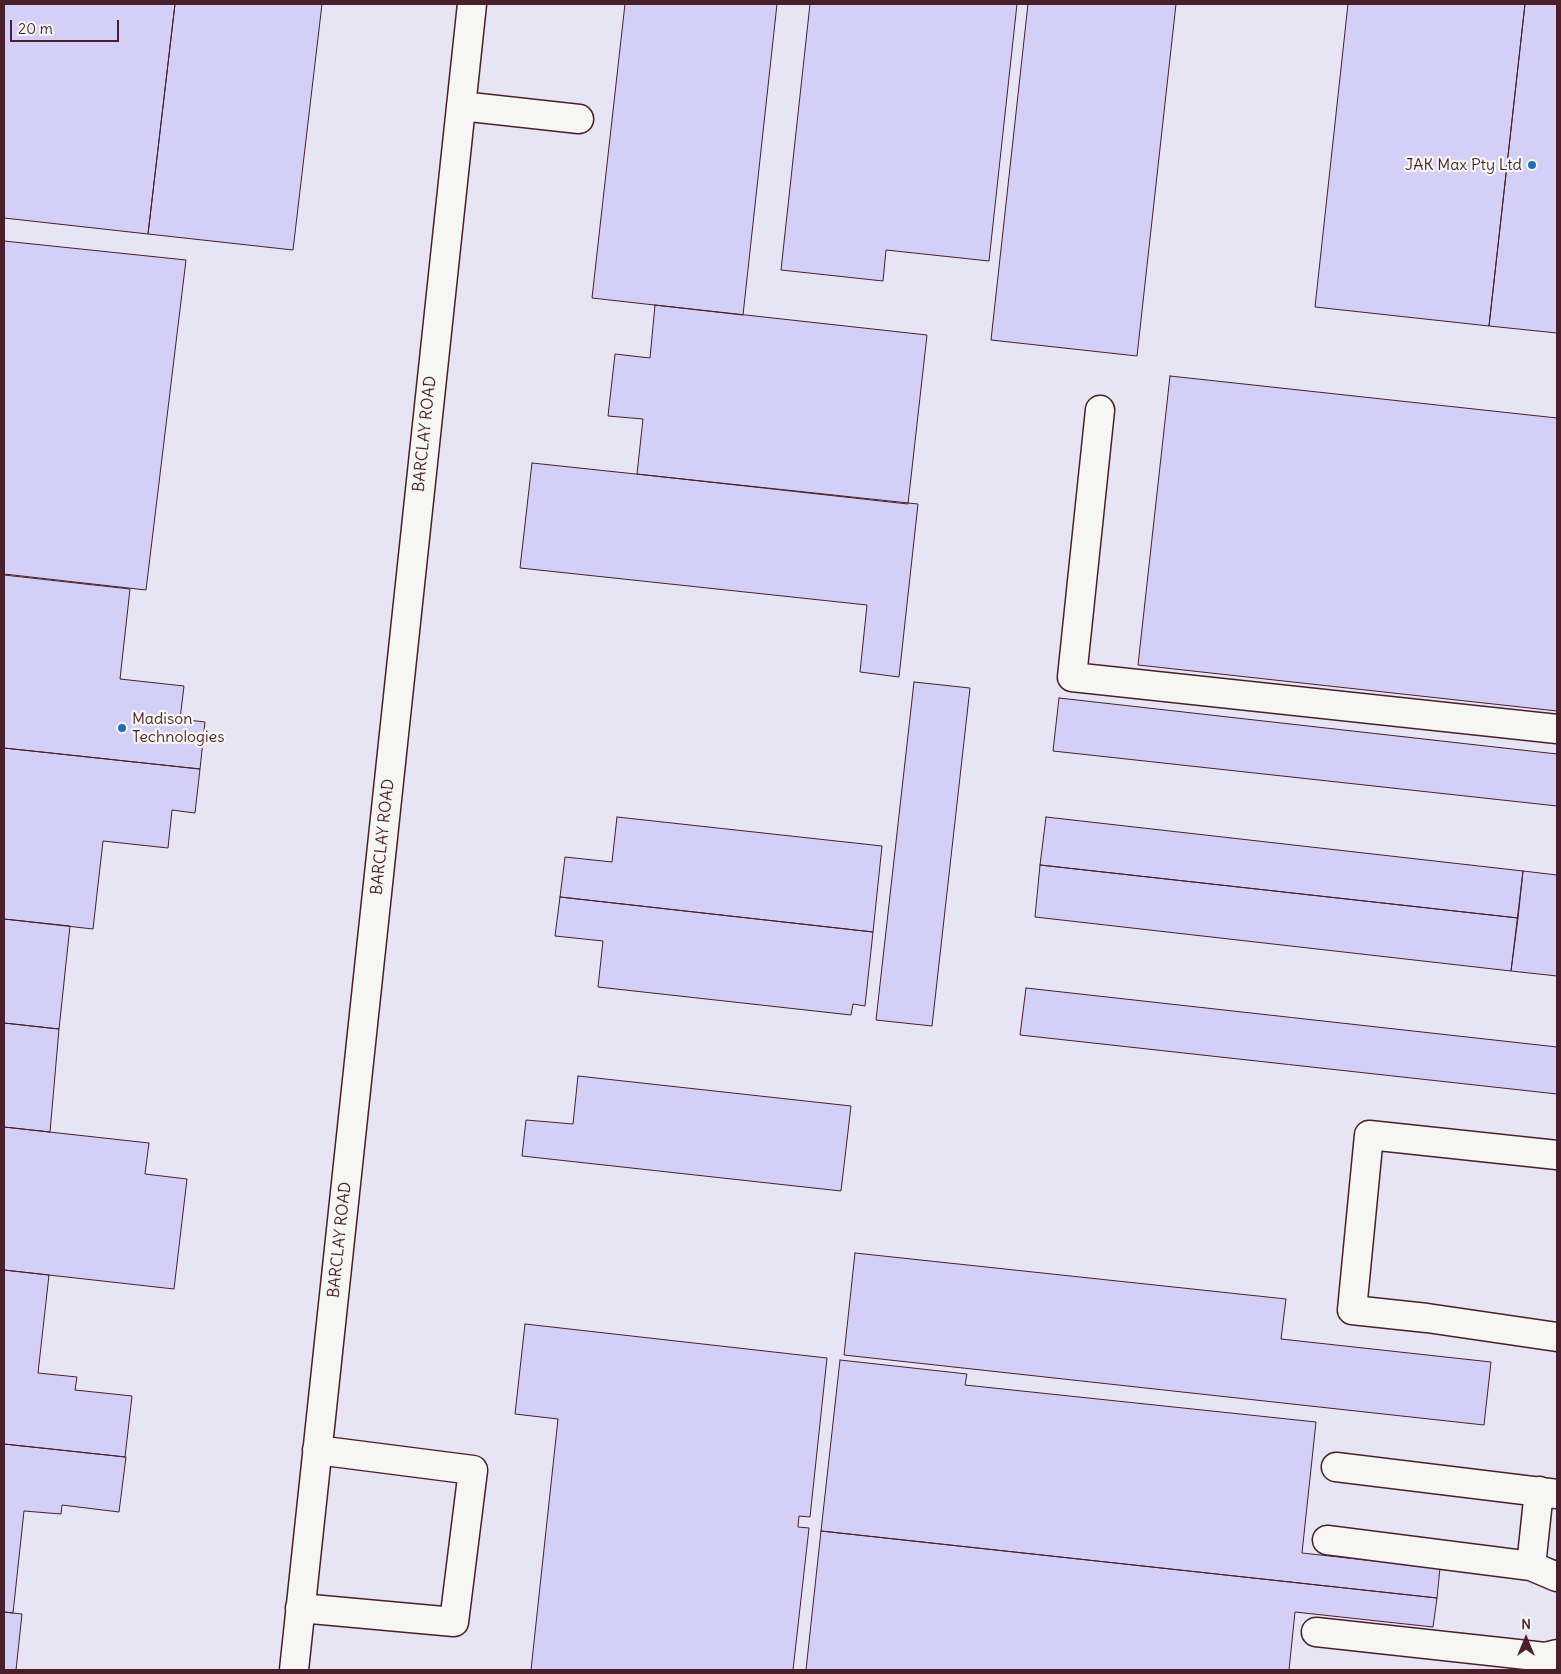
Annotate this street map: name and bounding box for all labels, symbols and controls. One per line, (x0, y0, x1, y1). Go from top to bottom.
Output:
scale bar (12, 10, 121, 42)
text: 20 m (18, 19, 53, 38)
place label: JAK Max Pty Ltd (1405, 155, 1522, 175)
marker: JAK Max Pty Ltd (1526, 159, 1538, 171)
street label: BARCLAY ROAD (409, 375, 441, 493)
place label: Madison Technologies (132, 709, 224, 747)
marker: Madison Technologies (116, 722, 128, 734)
street label: BARCLAY ROAD (367, 778, 399, 896)
street label: BARCLAY ROAD (324, 1181, 356, 1299)
north arrow (1501, 1614, 1551, 1664)
text: N (1521, 1615, 1531, 1633)

